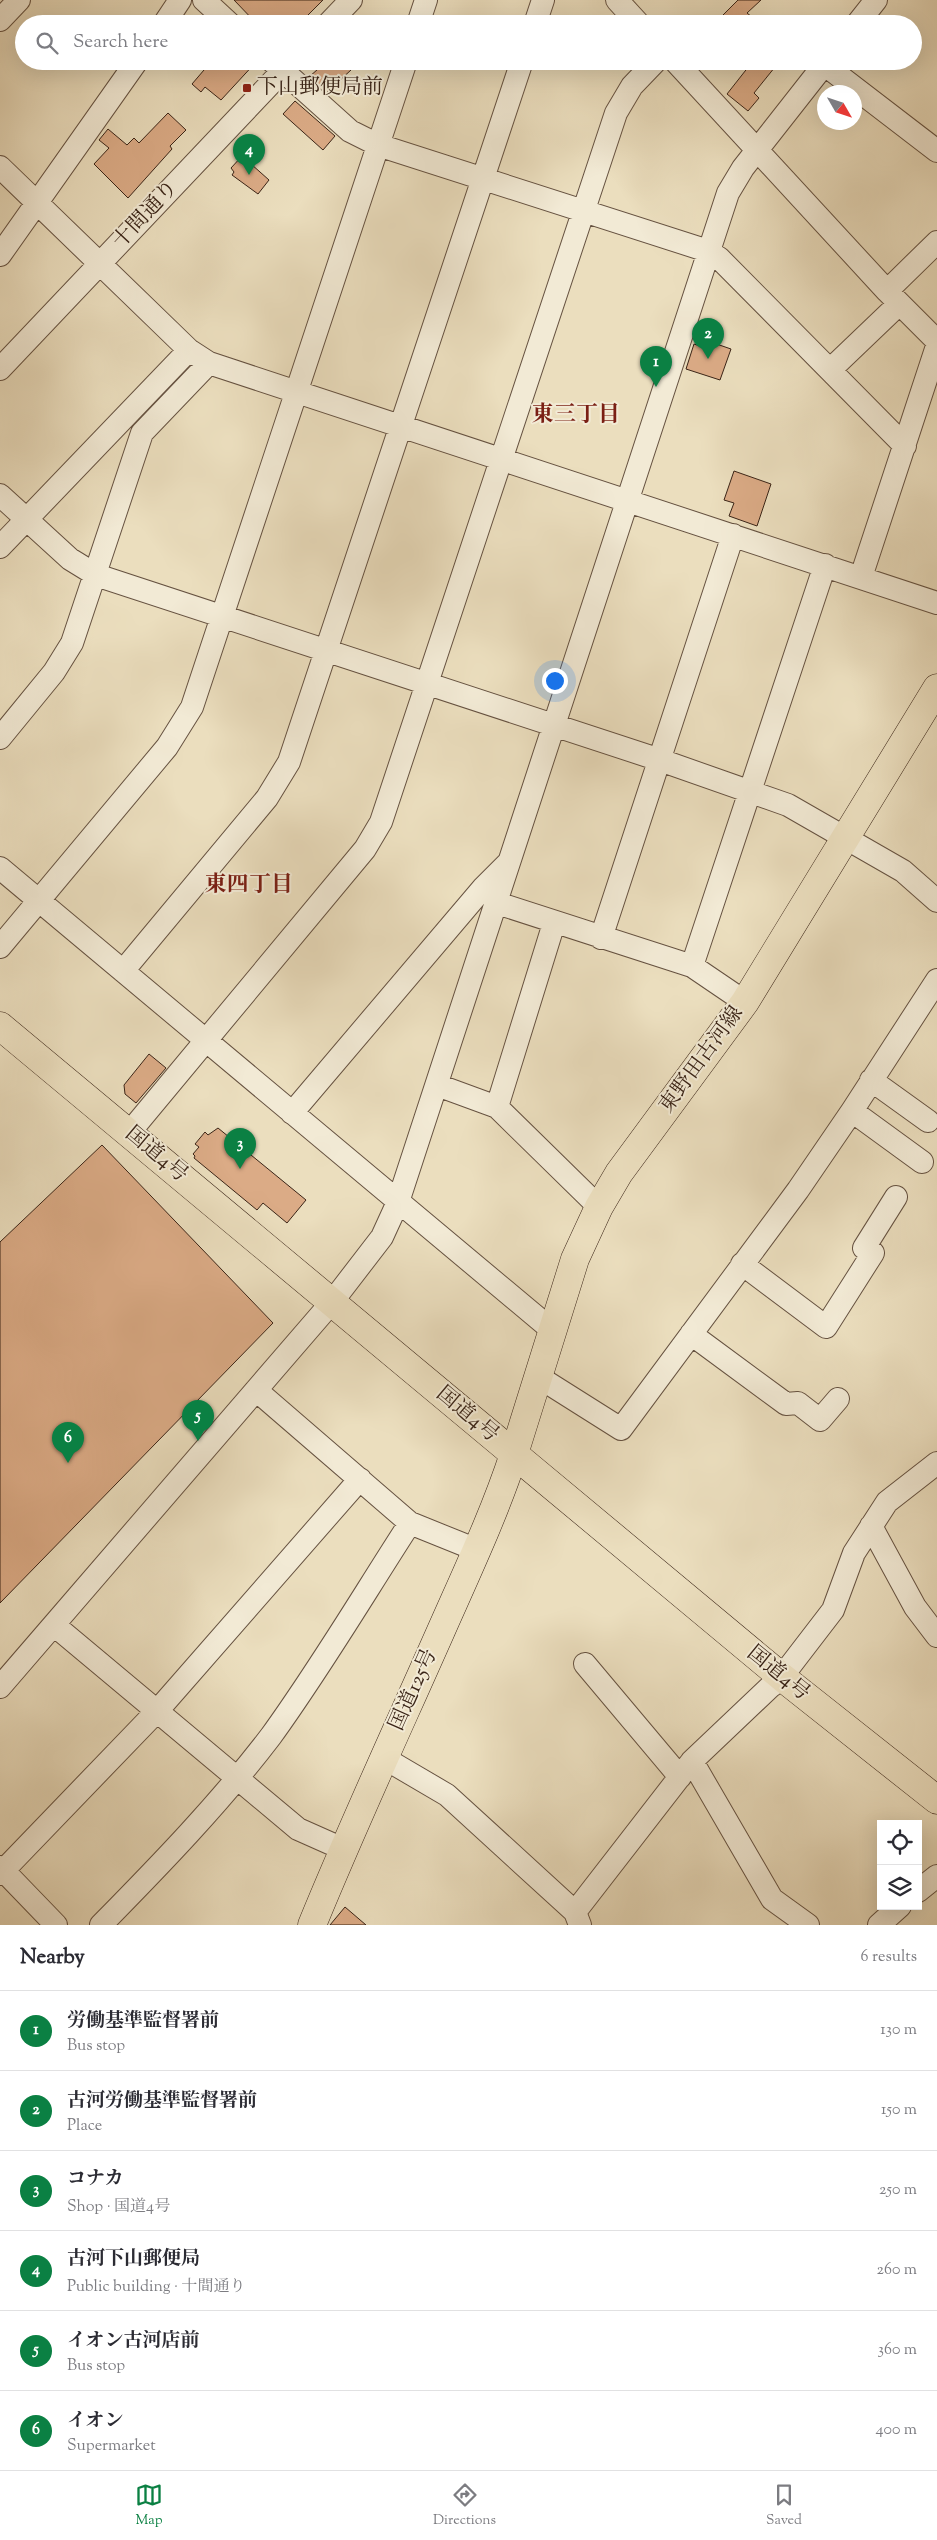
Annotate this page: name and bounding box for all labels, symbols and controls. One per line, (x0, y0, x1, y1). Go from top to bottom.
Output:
search box (15, 15, 922, 70)
icon: search (33, 29, 61, 57)
text: Search here (73, 29, 168, 56)
place label: 下山郵便局前 (257, 73, 383, 103)
marker: 下山郵便局前 (241, 82, 253, 94)
north arrow (817, 85, 862, 130)
pin: 4 (233, 134, 265, 175)
street label: 十間通り (106, 174, 186, 256)
pin: 2 (692, 318, 724, 359)
pin: 1 (640, 346, 672, 387)
district label: 東三丁目 (532, 400, 620, 432)
your location (542, 668, 568, 694)
district label: 東四丁目 (205, 870, 293, 902)
street label: 東野田古河線 (653, 1000, 751, 1120)
street label: 国道4号 (118, 1120, 194, 1190)
pin: 3 (224, 1128, 256, 1169)
street label: 国道4号 (429, 1380, 505, 1450)
pin: 5 (182, 1400, 214, 1441)
pin: 6 (52, 1422, 84, 1463)
street label: 国道4号 (740, 1639, 816, 1709)
street label: 国道125号 (383, 1644, 445, 1736)
map controls (877, 1820, 922, 1910)
button: locate (877, 1820, 922, 1865)
button: layers (877, 1865, 922, 1910)
text: Nearby (20, 1943, 85, 1973)
text: 6 results (861, 1946, 917, 1969)
text: 労働基準監督署前 (67, 2008, 219, 2035)
text: 1 (33, 2019, 39, 2042)
text: 130 m (880, 2019, 917, 2042)
text: Bus stop (67, 2035, 125, 2058)
text: 古河労働基準監督署前 (67, 2088, 257, 2115)
text: 2 (32, 2099, 40, 2122)
text: 150 m (881, 2099, 917, 2122)
text: Place (67, 2115, 102, 2138)
text: コナカ (67, 2166, 124, 2193)
text: 3 (33, 2179, 39, 2202)
text: 250 m (879, 2179, 917, 2202)
text: Shop · 国道4号 (67, 2196, 170, 2219)
text: 古河下山郵便局 (67, 2246, 200, 2273)
text: 4 (32, 2259, 40, 2282)
text: 260 m (876, 2259, 917, 2282)
text: Public building · 十間通り (67, 2276, 245, 2299)
text: イオン古河店前 (67, 2328, 199, 2355)
text: 5 (33, 2339, 39, 2362)
text: 360 m (878, 2339, 917, 2362)
text: Bus stop (67, 2355, 125, 2378)
text: イオン (67, 2408, 123, 2435)
text: 6 (32, 2419, 40, 2442)
text: 400 m (876, 2419, 917, 2442)
text: Supermarket (67, 2435, 156, 2458)
tab: Map (135, 2481, 163, 2531)
tab: Directions (433, 2481, 496, 2531)
tab: Saved (766, 2481, 802, 2531)

